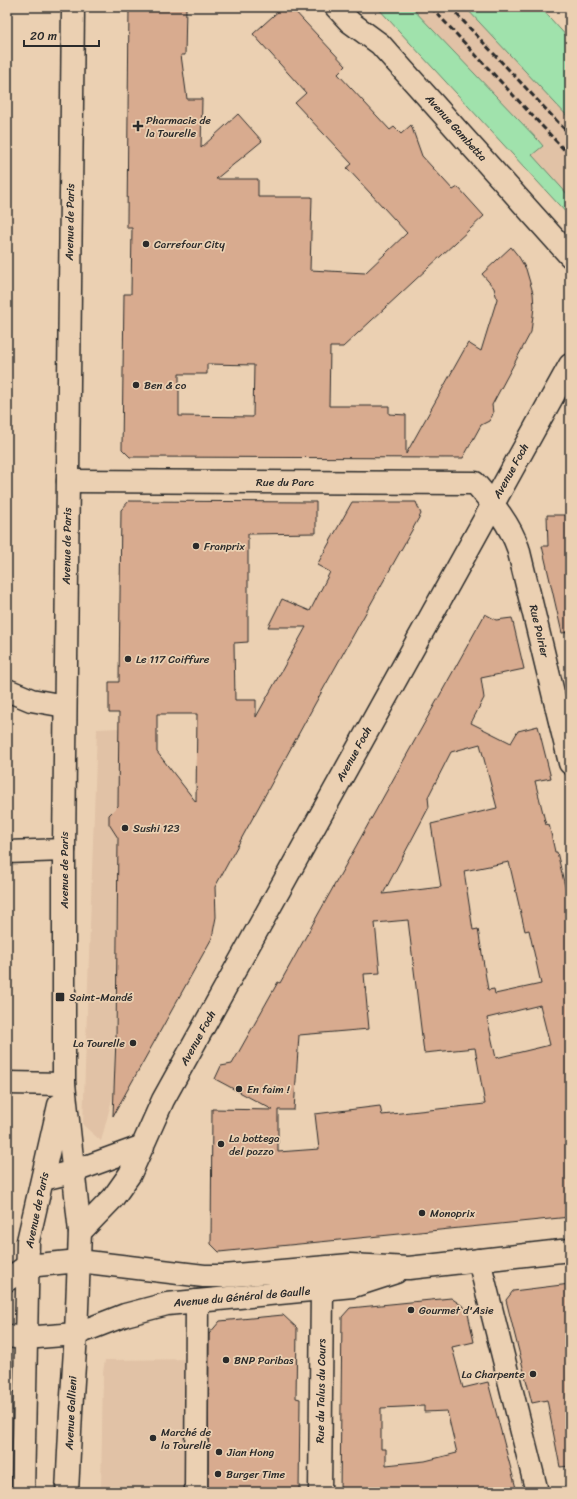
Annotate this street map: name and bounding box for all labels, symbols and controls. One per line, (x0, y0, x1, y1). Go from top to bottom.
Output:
scale bar (24, 22, 99, 48)
text: 20 m (30, 25, 57, 47)
street label: Avenue Gambetta (420, 89, 492, 166)
place label: Pharmacie de la Tourelle (146, 111, 211, 143)
marker: Pharmacie de la Tourelle (133, 121, 143, 131)
street label: Avenue de Paris (60, 182, 80, 262)
place label: Carrefour City (154, 235, 225, 254)
marker: Carrefour City (141, 239, 151, 249)
place label: Ben & co (144, 376, 187, 395)
marker: Ben & co (131, 380, 141, 390)
street label: Avenue Foch (487, 440, 534, 503)
street label: Rue du Parc (256, 473, 314, 492)
street label: Avenue de Paris (57, 506, 77, 586)
place label: Franprix (204, 537, 245, 556)
marker: Franprix (191, 541, 201, 551)
street label: Rue Poirier (524, 603, 555, 661)
place label: Le 117 Coiffure (136, 650, 210, 669)
marker: Le 117 Coiffure (123, 654, 133, 664)
street label: Avenue Foch (330, 723, 377, 786)
place label: Sushi 123 (133, 819, 180, 838)
marker: Sushi 123 (120, 823, 130, 833)
street label: Avenue de Paris (55, 831, 74, 910)
place label: Saint-Mandé (69, 988, 133, 1007)
marker: Saint-Mandé (54, 991, 66, 1003)
street label: Avenue Foch (174, 1007, 221, 1070)
place label: La Tourelle (73, 1034, 125, 1053)
marker: La Tourelle (128, 1038, 138, 1048)
place label: En faim ! (247, 1080, 291, 1099)
marker: En faim ! (234, 1084, 244, 1094)
place label: La bottega del pozzo (229, 1129, 280, 1161)
marker: La bottega del pozzo (216, 1139, 226, 1149)
street label: Avenue de Paris (19, 1169, 55, 1251)
place label: Monoprix (430, 1204, 475, 1223)
marker: Monoprix (417, 1208, 427, 1218)
street label: Avenue du Général de Gaulle (172, 1282, 311, 1313)
place label: Gourmet d'Asie (419, 1301, 494, 1320)
marker: Gourmet d'Asie (406, 1305, 416, 1315)
street label: Rue du Talus du Cours (311, 1338, 331, 1443)
place label: BNP Paribas (234, 1351, 294, 1370)
marker: BNP Paribas (221, 1355, 231, 1365)
place label: La Charpente (461, 1365, 525, 1384)
marker: La Charpente (528, 1369, 538, 1379)
street label: Avenue Gallieni (60, 1375, 82, 1451)
place label: Marché de la Tourelle (161, 1423, 212, 1455)
marker: Marché de la Tourelle (148, 1433, 158, 1443)
place label: Jian Hong (226, 1443, 275, 1462)
marker: Jian Hong (214, 1447, 224, 1457)
place label: Burger Time (226, 1465, 286, 1484)
marker: Burger Time (213, 1469, 223, 1479)

